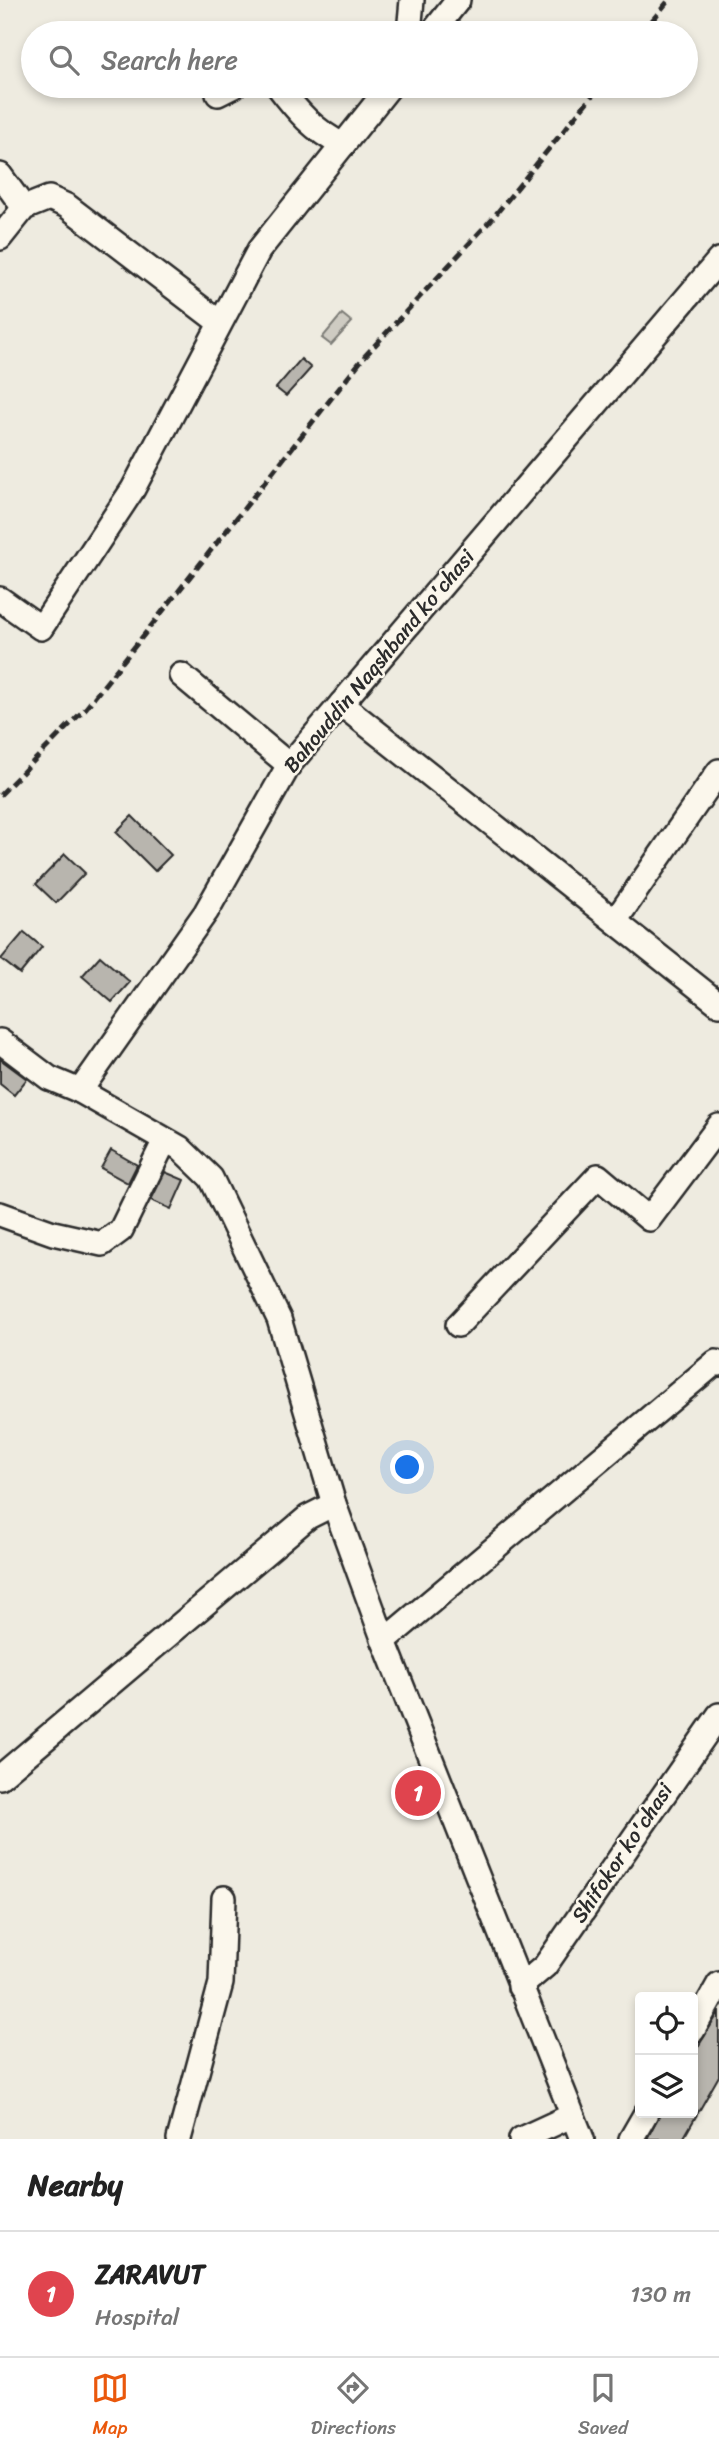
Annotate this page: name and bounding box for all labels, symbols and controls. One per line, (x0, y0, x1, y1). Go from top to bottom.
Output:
search box (21, 21, 698, 98)
text: Search here (101, 37, 238, 83)
icon: search (45, 41, 83, 79)
street label: Bahouddin Naqshband ko'chasi (273, 539, 485, 782)
your location (390, 1450, 424, 1484)
pin: 1 (395, 1767, 441, 1819)
street label: Shifokor ko'chasi (561, 1774, 684, 1931)
map controls (635, 1992, 698, 2118)
button: locate (635, 1992, 698, 2055)
button: layers (635, 2055, 698, 2118)
text: Nearby (28, 2158, 123, 2212)
text: ZARAVUT (95, 2251, 205, 2297)
text: 1 (46, 2274, 56, 2315)
text: 130 m (630, 2274, 691, 2315)
text: Hospital (95, 2297, 179, 2338)
tab: Map (91, 2369, 129, 2444)
tab: Directions (311, 2369, 396, 2444)
tab: Saved (578, 2369, 628, 2444)

